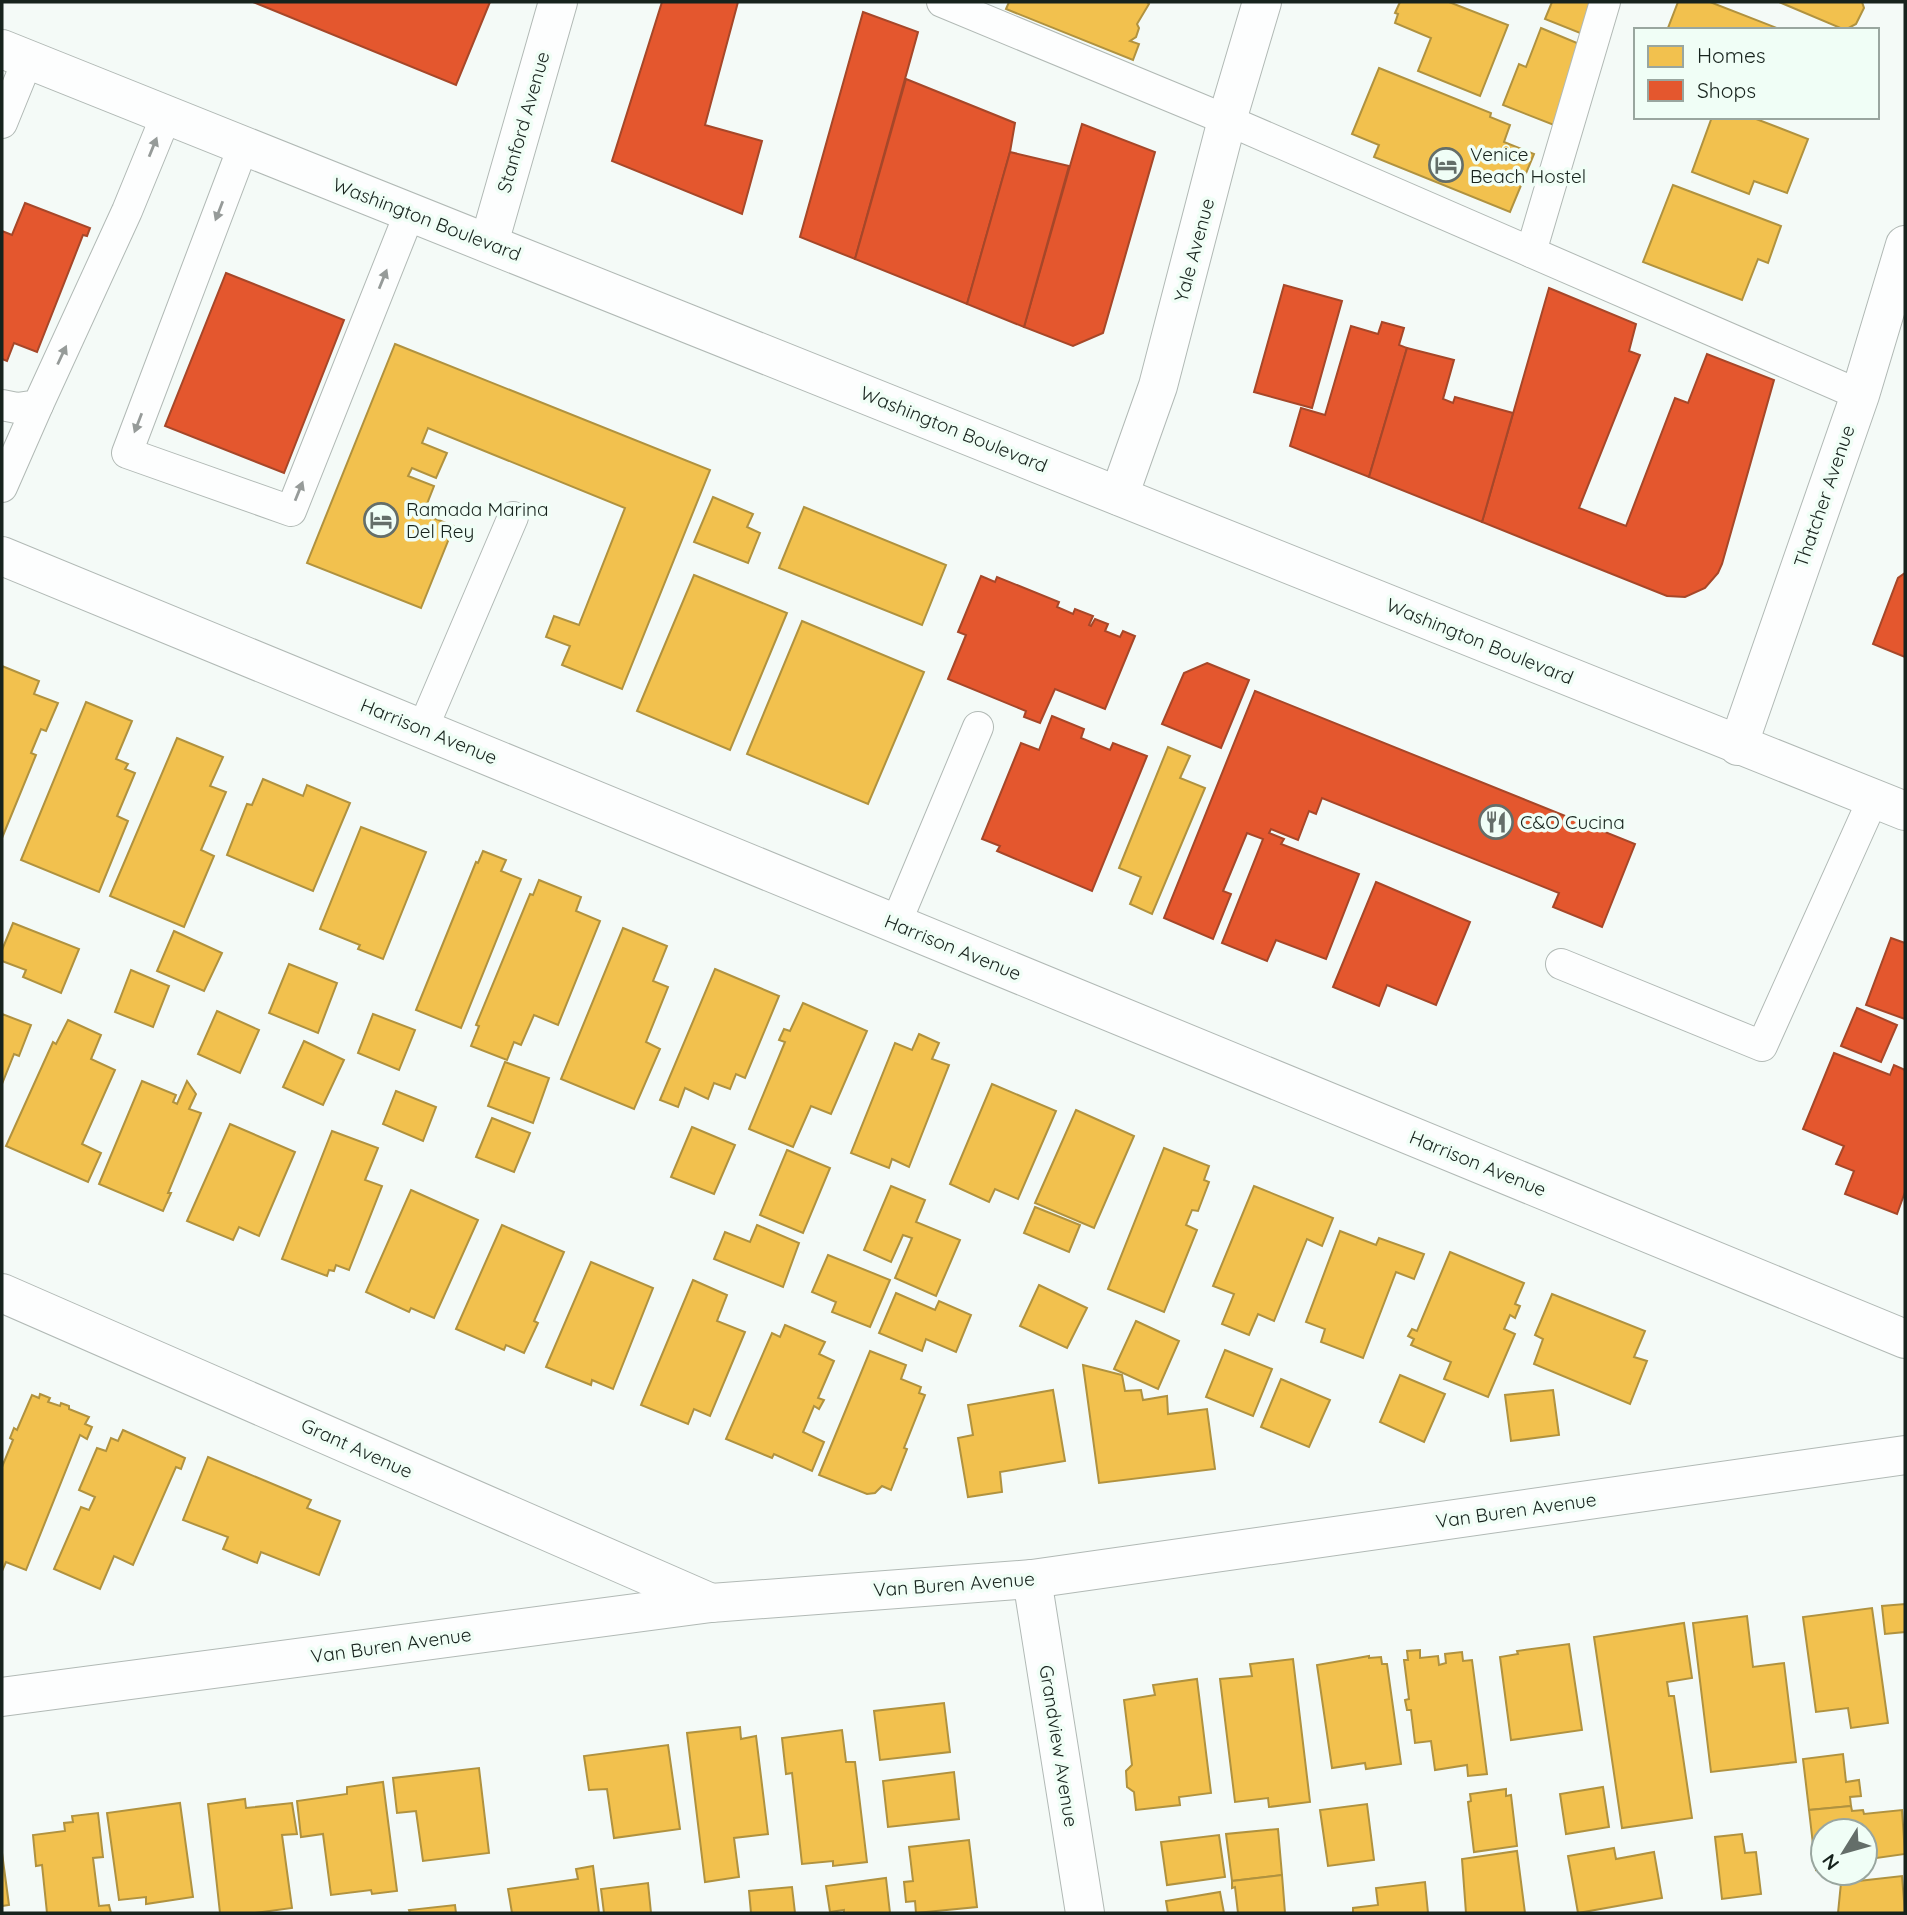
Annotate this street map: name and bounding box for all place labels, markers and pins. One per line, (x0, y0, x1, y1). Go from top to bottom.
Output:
place label: Venice Beach Hostel (1470, 142, 1586, 188)
hotel icon: Venice Beach Hostel (1427, 146, 1465, 184)
place label: Ramada Marina Del Rey (406, 497, 548, 543)
hotel icon: Ramada Marina Del Rey (362, 501, 400, 539)
restaurant icon: C&O Cucina (1477, 803, 1515, 841)
place label: C&O Cucina (1520, 810, 1625, 834)

